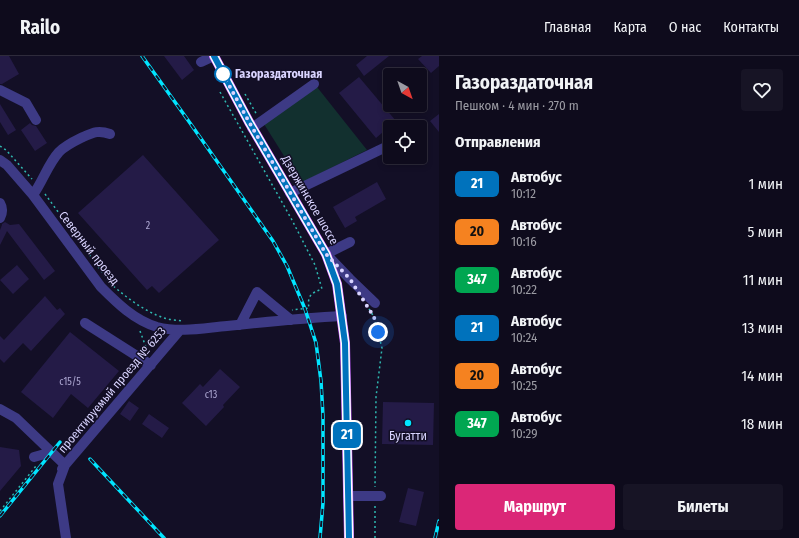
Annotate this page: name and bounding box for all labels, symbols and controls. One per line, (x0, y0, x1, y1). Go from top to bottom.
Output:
text: Railo (20, 16, 60, 39)
text: Главная (544, 19, 591, 36)
text: Карта (613, 19, 647, 36)
text: О нас (669, 19, 701, 36)
text: Контакты (723, 19, 779, 36)
marker: Газораздаточная (214, 65, 232, 83)
place label: Газораздаточная (235, 67, 322, 81)
north arrow (383, 68, 427, 112)
map controls (383, 68, 427, 164)
button: heart (741, 69, 783, 111)
text: Газораздаточная (455, 71, 593, 94)
text: Пешком · 4 мин · 270 m (455, 98, 579, 113)
button: locate (383, 120, 427, 164)
text: Отправления (455, 133, 541, 151)
street label: Дзержинское шоссе (278, 152, 341, 247)
text: Автобус (511, 168, 562, 186)
text: 21 (471, 175, 483, 192)
text: 1 мин (748, 175, 783, 193)
text: 10:12 (511, 186, 536, 201)
street label: Северный проезд (56, 208, 122, 288)
text: Автобус (511, 216, 562, 234)
house number: 2 (146, 220, 151, 232)
text: 20 (470, 223, 484, 240)
text: 5 мин (747, 223, 783, 241)
text: 10:16 (511, 234, 537, 249)
text: Автобус (511, 264, 562, 282)
text: 347 (467, 271, 487, 288)
text: 11 мин (743, 271, 783, 289)
text: 10:22 (511, 282, 537, 297)
text: Автобус (511, 312, 562, 330)
text: 21 (471, 319, 483, 336)
text: 13 мин (742, 319, 783, 337)
your location (368, 322, 388, 342)
street label: проектируемый проезд № 6253 (55, 324, 169, 456)
text: 10:24 (511, 330, 537, 345)
text: Автобус (511, 360, 562, 378)
text: 20 (470, 367, 484, 384)
text: 14 мин (741, 367, 783, 385)
house number: с15/5 (59, 376, 81, 388)
text: 10:25 (511, 378, 537, 393)
house number: с13 (205, 389, 218, 401)
text: Автобус (511, 408, 562, 426)
text: 347 (467, 415, 487, 432)
text: 18 мин (741, 415, 783, 433)
marker: Бугатти (403, 418, 413, 428)
line badge: 21 (329, 422, 365, 448)
text: 21 (341, 426, 353, 443)
text: 10:29 (511, 426, 538, 441)
place label: Бугатти (389, 429, 427, 443)
button: Маршрут (455, 484, 615, 530)
button: Билеты (623, 484, 783, 530)

